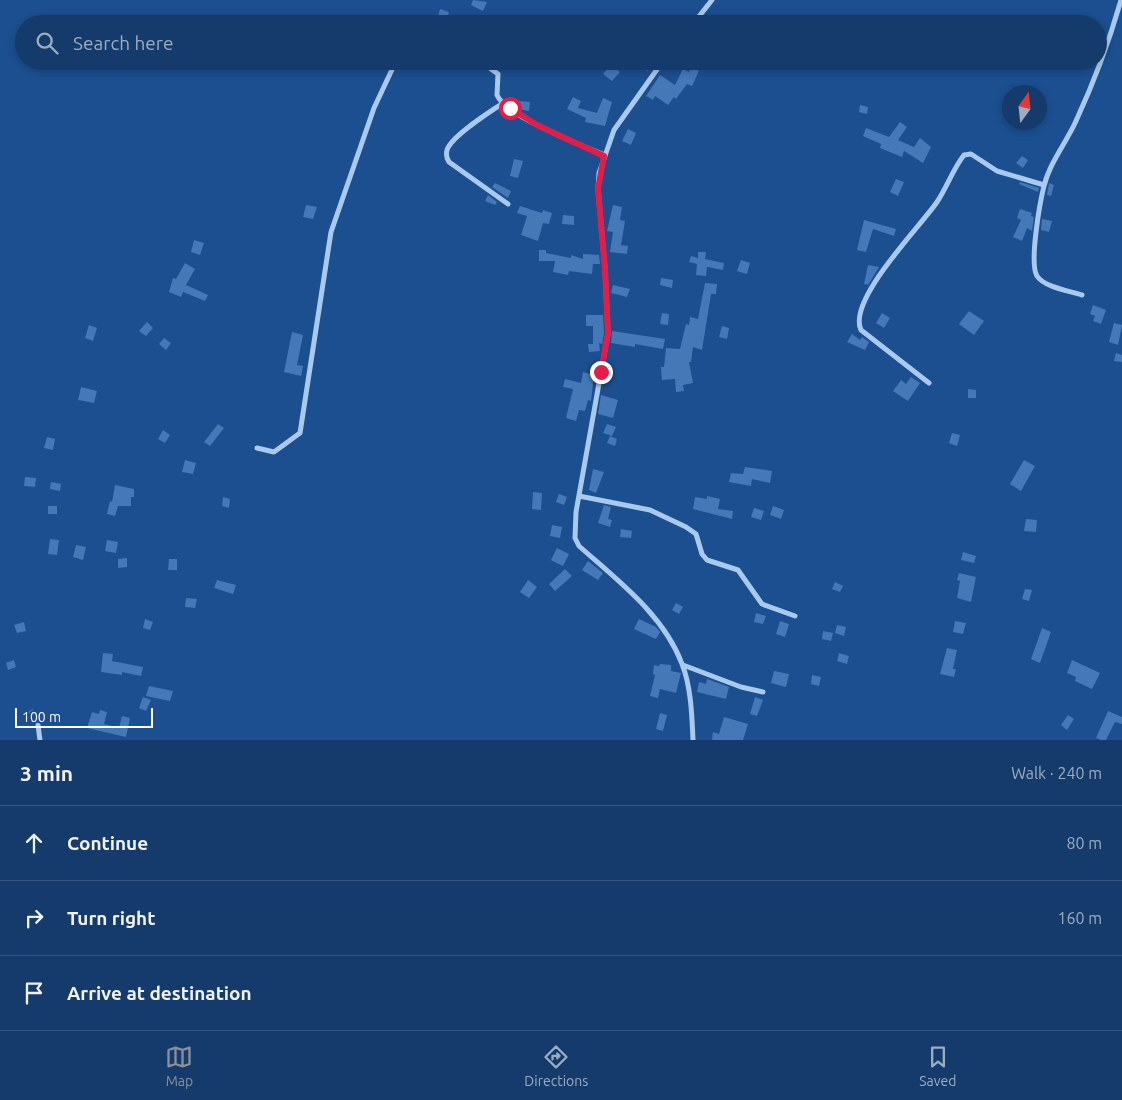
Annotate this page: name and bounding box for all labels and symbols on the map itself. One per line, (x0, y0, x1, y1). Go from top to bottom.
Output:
north arrow (1002, 85, 1047, 130)
route start (499, 97, 522, 120)
route end (590, 361, 613, 384)
scale bar (15, 705, 152, 728)

